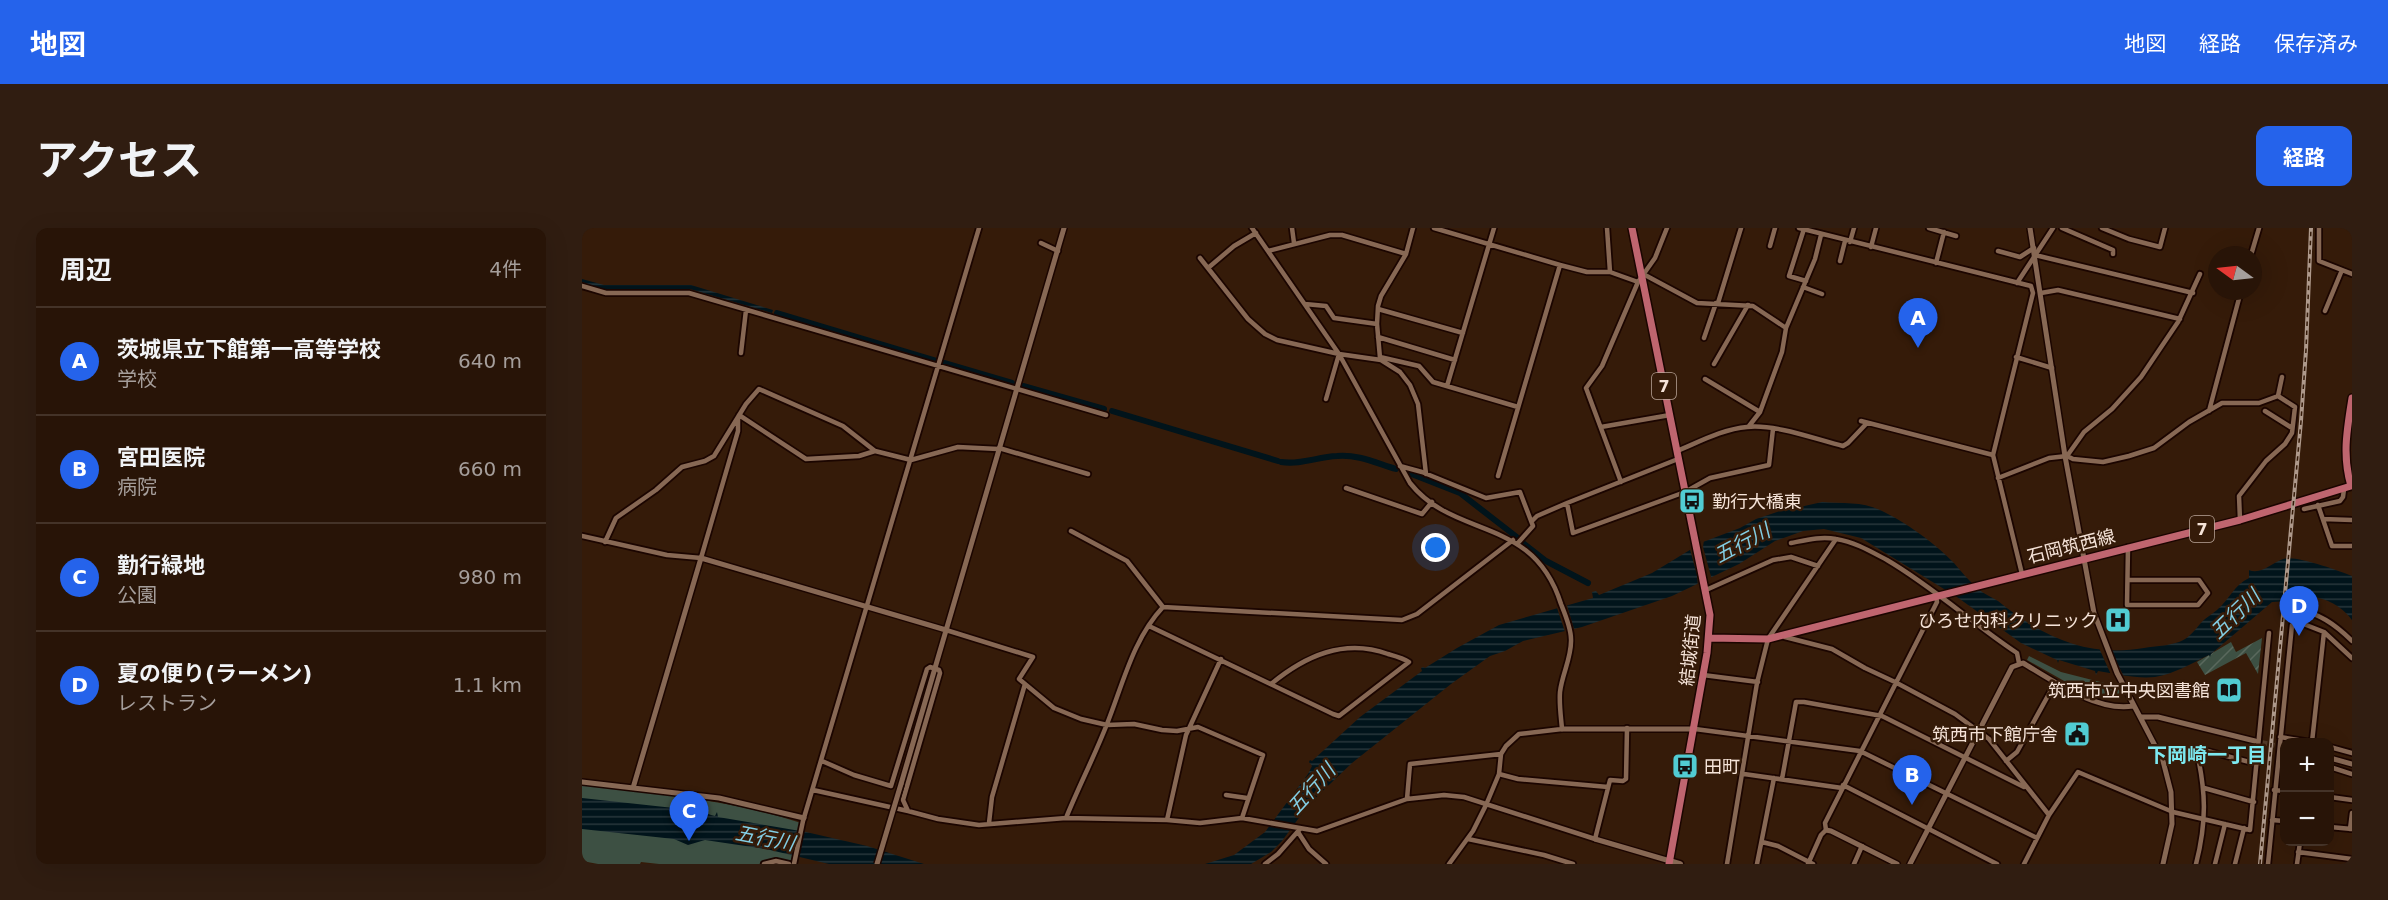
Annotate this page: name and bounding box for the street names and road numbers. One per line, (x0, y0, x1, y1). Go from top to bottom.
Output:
road number: 7 (1652, 373, 1676, 399)
road number: 7 (2190, 516, 2214, 542)
street label: 石岡筑西線 (2025, 525, 2117, 567)
street label: 結城街道 (1676, 613, 1704, 687)

